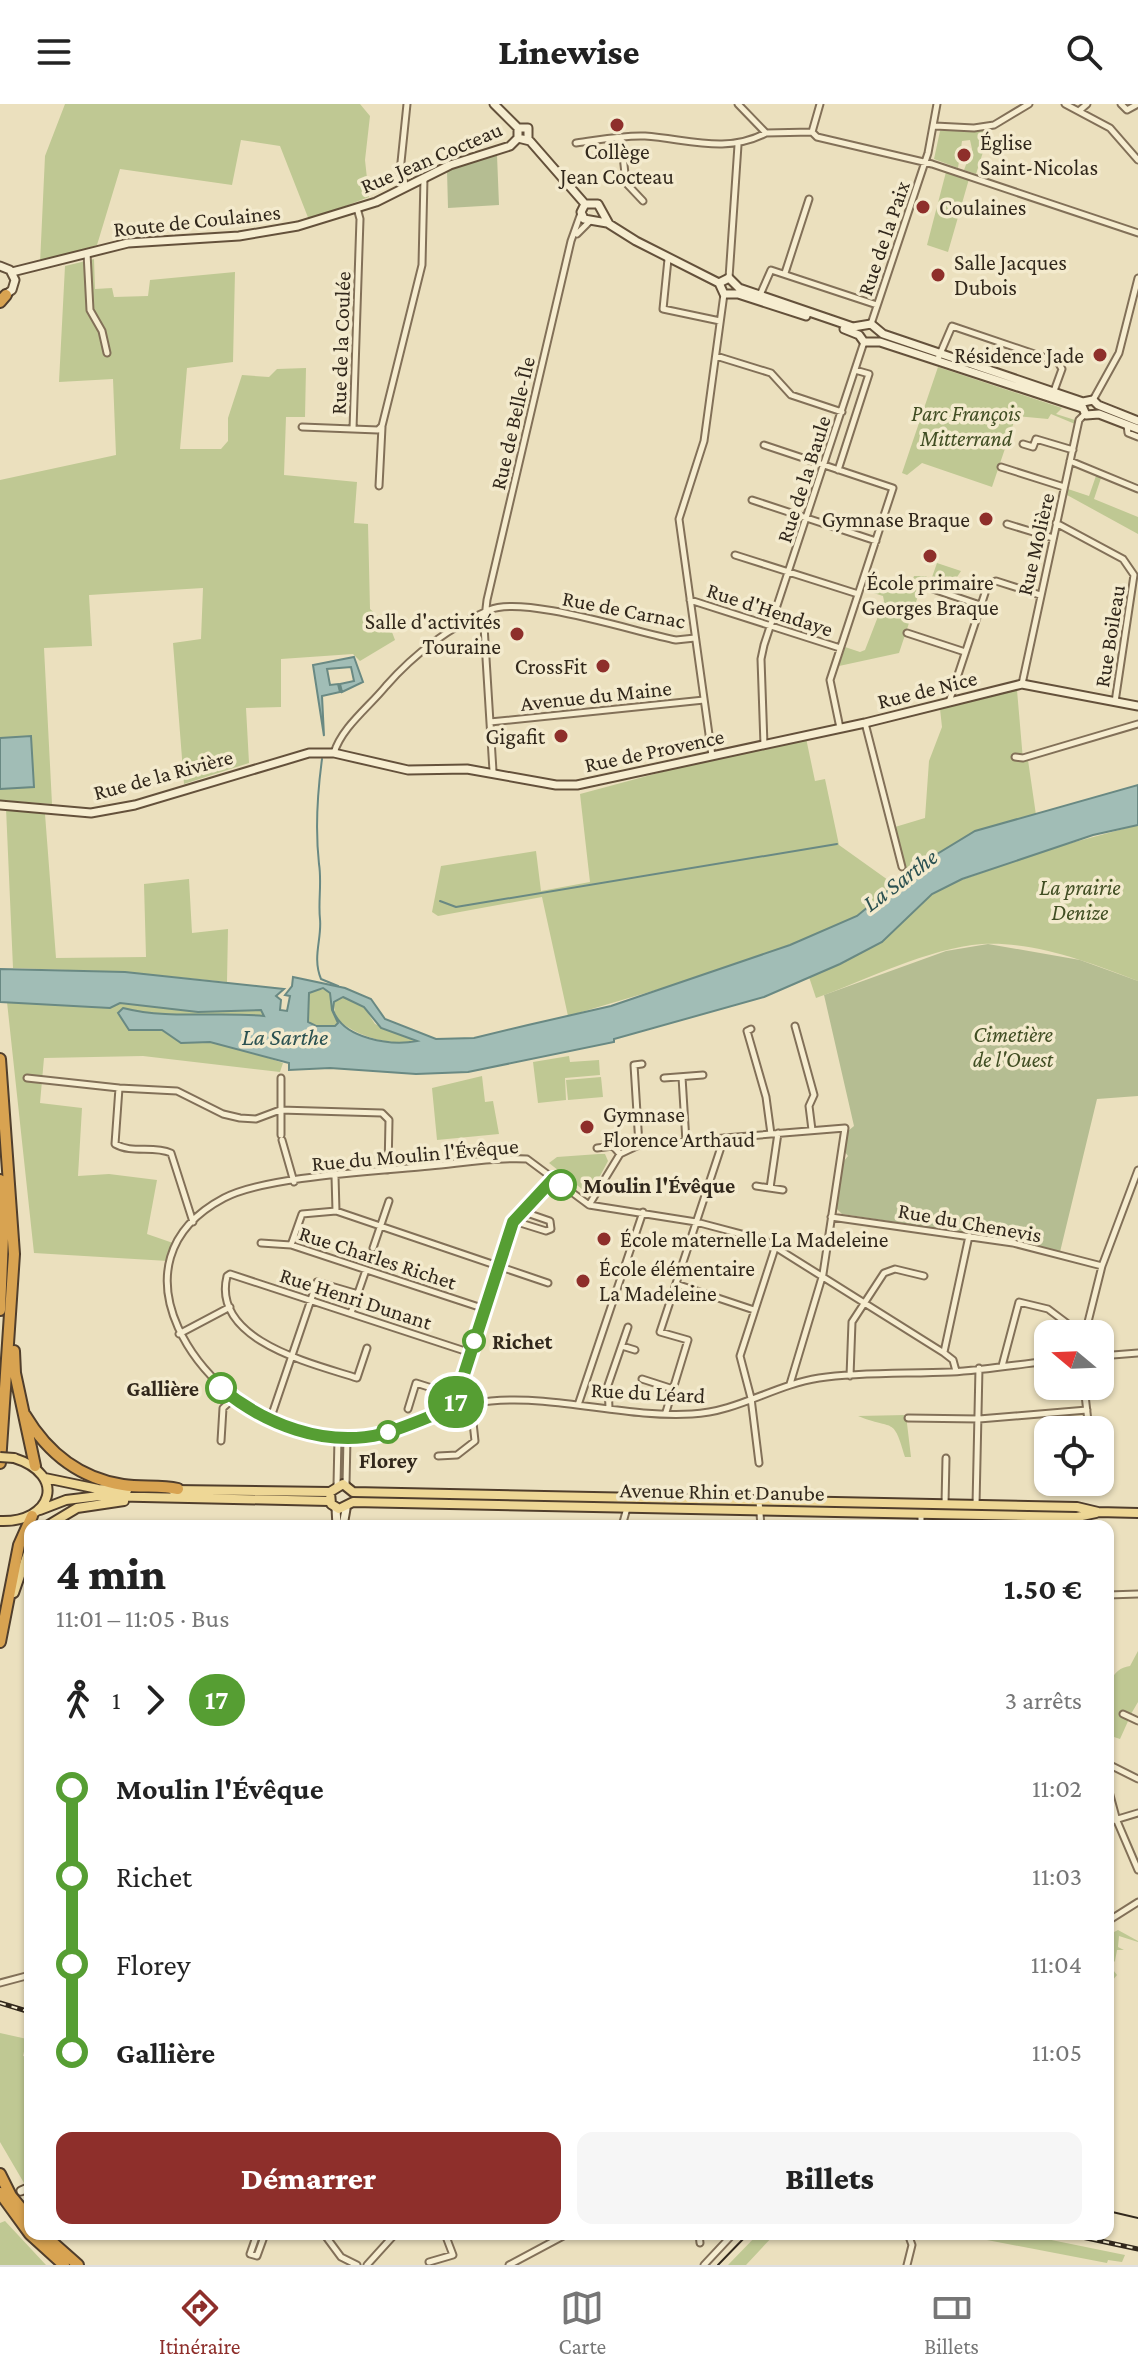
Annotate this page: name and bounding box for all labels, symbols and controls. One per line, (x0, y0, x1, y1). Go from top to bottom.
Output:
icon: menu (32, 30, 76, 74)
icon: search (1062, 30, 1106, 74)
text: Linewise (498, 32, 640, 72)
street label: Rue Jean Cocteau (357, 116, 506, 199)
marker: Collège Jean Cocteau (608, 116, 626, 134)
place label: Église Saint-Nicolas (980, 130, 1098, 180)
place label: Collège Jean Cocteau (558, 139, 674, 189)
marker: Église Saint-Nicolas (955, 146, 973, 164)
street label: Rue de la Paix (852, 177, 915, 299)
place label: Coulaines (939, 195, 1026, 220)
marker: Coulaines (914, 198, 932, 216)
street label: Route de Coulaines (112, 199, 282, 242)
place label: Salle Jacques Dubois (954, 250, 1067, 300)
marker: Salle Jacques Dubois (929, 266, 947, 284)
street label: Rue de la Coulée (326, 271, 355, 415)
place label: Résidence Jade (954, 343, 1084, 368)
marker: Résidence Jade (1091, 346, 1109, 364)
street label: Rue de Belle-Île (485, 354, 540, 492)
park label: Parc François Mitterrand (911, 401, 1021, 451)
street label: Rue de la Baule (771, 412, 836, 546)
street label: Rue Molière (1012, 490, 1059, 598)
place label: Gymnase Braque (822, 507, 970, 532)
marker: Gymnase Braque (977, 510, 995, 528)
marker: École primaire Georges Braque (921, 547, 939, 565)
place label: École primaire Georges Braque (861, 570, 999, 620)
street label: Rue d'Hendaye (704, 577, 836, 642)
street label: Rue Boileau (1089, 583, 1130, 689)
street label: Rue de Carnac (560, 585, 688, 634)
place label: Salle d'activités Touraine (365, 609, 501, 659)
marker: Salle d'activités Touraine (508, 625, 526, 643)
place label: CrossFit (515, 654, 588, 679)
marker: CrossFit (594, 657, 612, 675)
street label: Rue de Nice (875, 665, 979, 714)
street label: Avenue du Maine (519, 675, 673, 716)
street label: Rue de Provence (582, 723, 726, 777)
place label: Gigafit (486, 724, 546, 749)
marker: Gigafit (552, 727, 570, 745)
street label: Rue de la Rivière (91, 744, 236, 805)
water label: La Sarthe (857, 843, 942, 916)
park label: La prairie Denize (1039, 875, 1121, 925)
park label: Cimetière de l'Ouest (973, 1022, 1054, 1072)
water label: La Sarthe (242, 1023, 328, 1050)
place label: Gymnase Florence Arthaud (603, 1102, 755, 1152)
marker: Gymnase Florence Arthaud (578, 1118, 596, 1136)
street label: Rue du Moulin l'Évêque (311, 1133, 520, 1176)
marker: Moulin l'Évêque (546, 1170, 576, 1200)
place label: Moulin l'Évêque (583, 1173, 735, 1198)
street label: Rue du Chenevis (896, 1198, 1044, 1247)
street label: Rue Charles Richet (296, 1220, 460, 1295)
place label: École maternelle La Madeleine (620, 1227, 888, 1252)
marker: École maternelle La Madeleine (595, 1230, 613, 1248)
place label: École élémentaire La Madeleine (599, 1256, 755, 1306)
street label: Rue Henri Dunant (277, 1262, 436, 1335)
marker: École élémentaire La Madeleine (574, 1272, 592, 1290)
north arrow (1034, 1320, 1114, 1400)
map controls (1034, 1320, 1114, 1496)
place label: Richet (492, 1329, 553, 1354)
marker: Richet (463, 1330, 485, 1352)
marker: Gallière (206, 1373, 236, 1403)
place label: Gallière (126, 1376, 199, 1401)
line badge: 17 (420, 1376, 492, 1428)
street label: Rue du Léard (590, 1377, 706, 1408)
text: 17 (444, 1386, 468, 1417)
button: locate (1034, 1416, 1114, 1496)
marker: Florey (377, 1421, 399, 1443)
place label: Florey (359, 1448, 418, 1473)
street label: Avenue Rhin et Danube (619, 1477, 825, 1506)
text: 4 min (56, 1550, 166, 1598)
text: 1.50 € (1004, 1572, 1082, 1605)
text: 11:01 – 11:05 · Bus (56, 1604, 229, 1633)
icon: walk (56, 1678, 100, 1722)
icon: forward (133, 1678, 177, 1722)
text: 17 (205, 1684, 229, 1715)
text: 1 (112, 1686, 121, 1715)
text: 3 arrêts (1005, 1686, 1082, 1715)
text: Moulin l'Évêque (116, 1772, 324, 1805)
text: 11:02 (1032, 1774, 1082, 1803)
text: Richet (116, 1860, 192, 1893)
text: 11:03 (1032, 1862, 1082, 1891)
text: Florey (116, 1948, 191, 1981)
text: 11:04 (1031, 1950, 1082, 1979)
text: Gallière (116, 2036, 215, 2069)
text: 11:05 (1032, 2038, 1082, 2067)
button: Démarrer (56, 2132, 561, 2224)
button: Billets (577, 2132, 1082, 2224)
tab: Itinéraire (159, 2286, 241, 2359)
tab: Carte (559, 2286, 606, 2359)
tab: Billets (924, 2286, 979, 2359)

